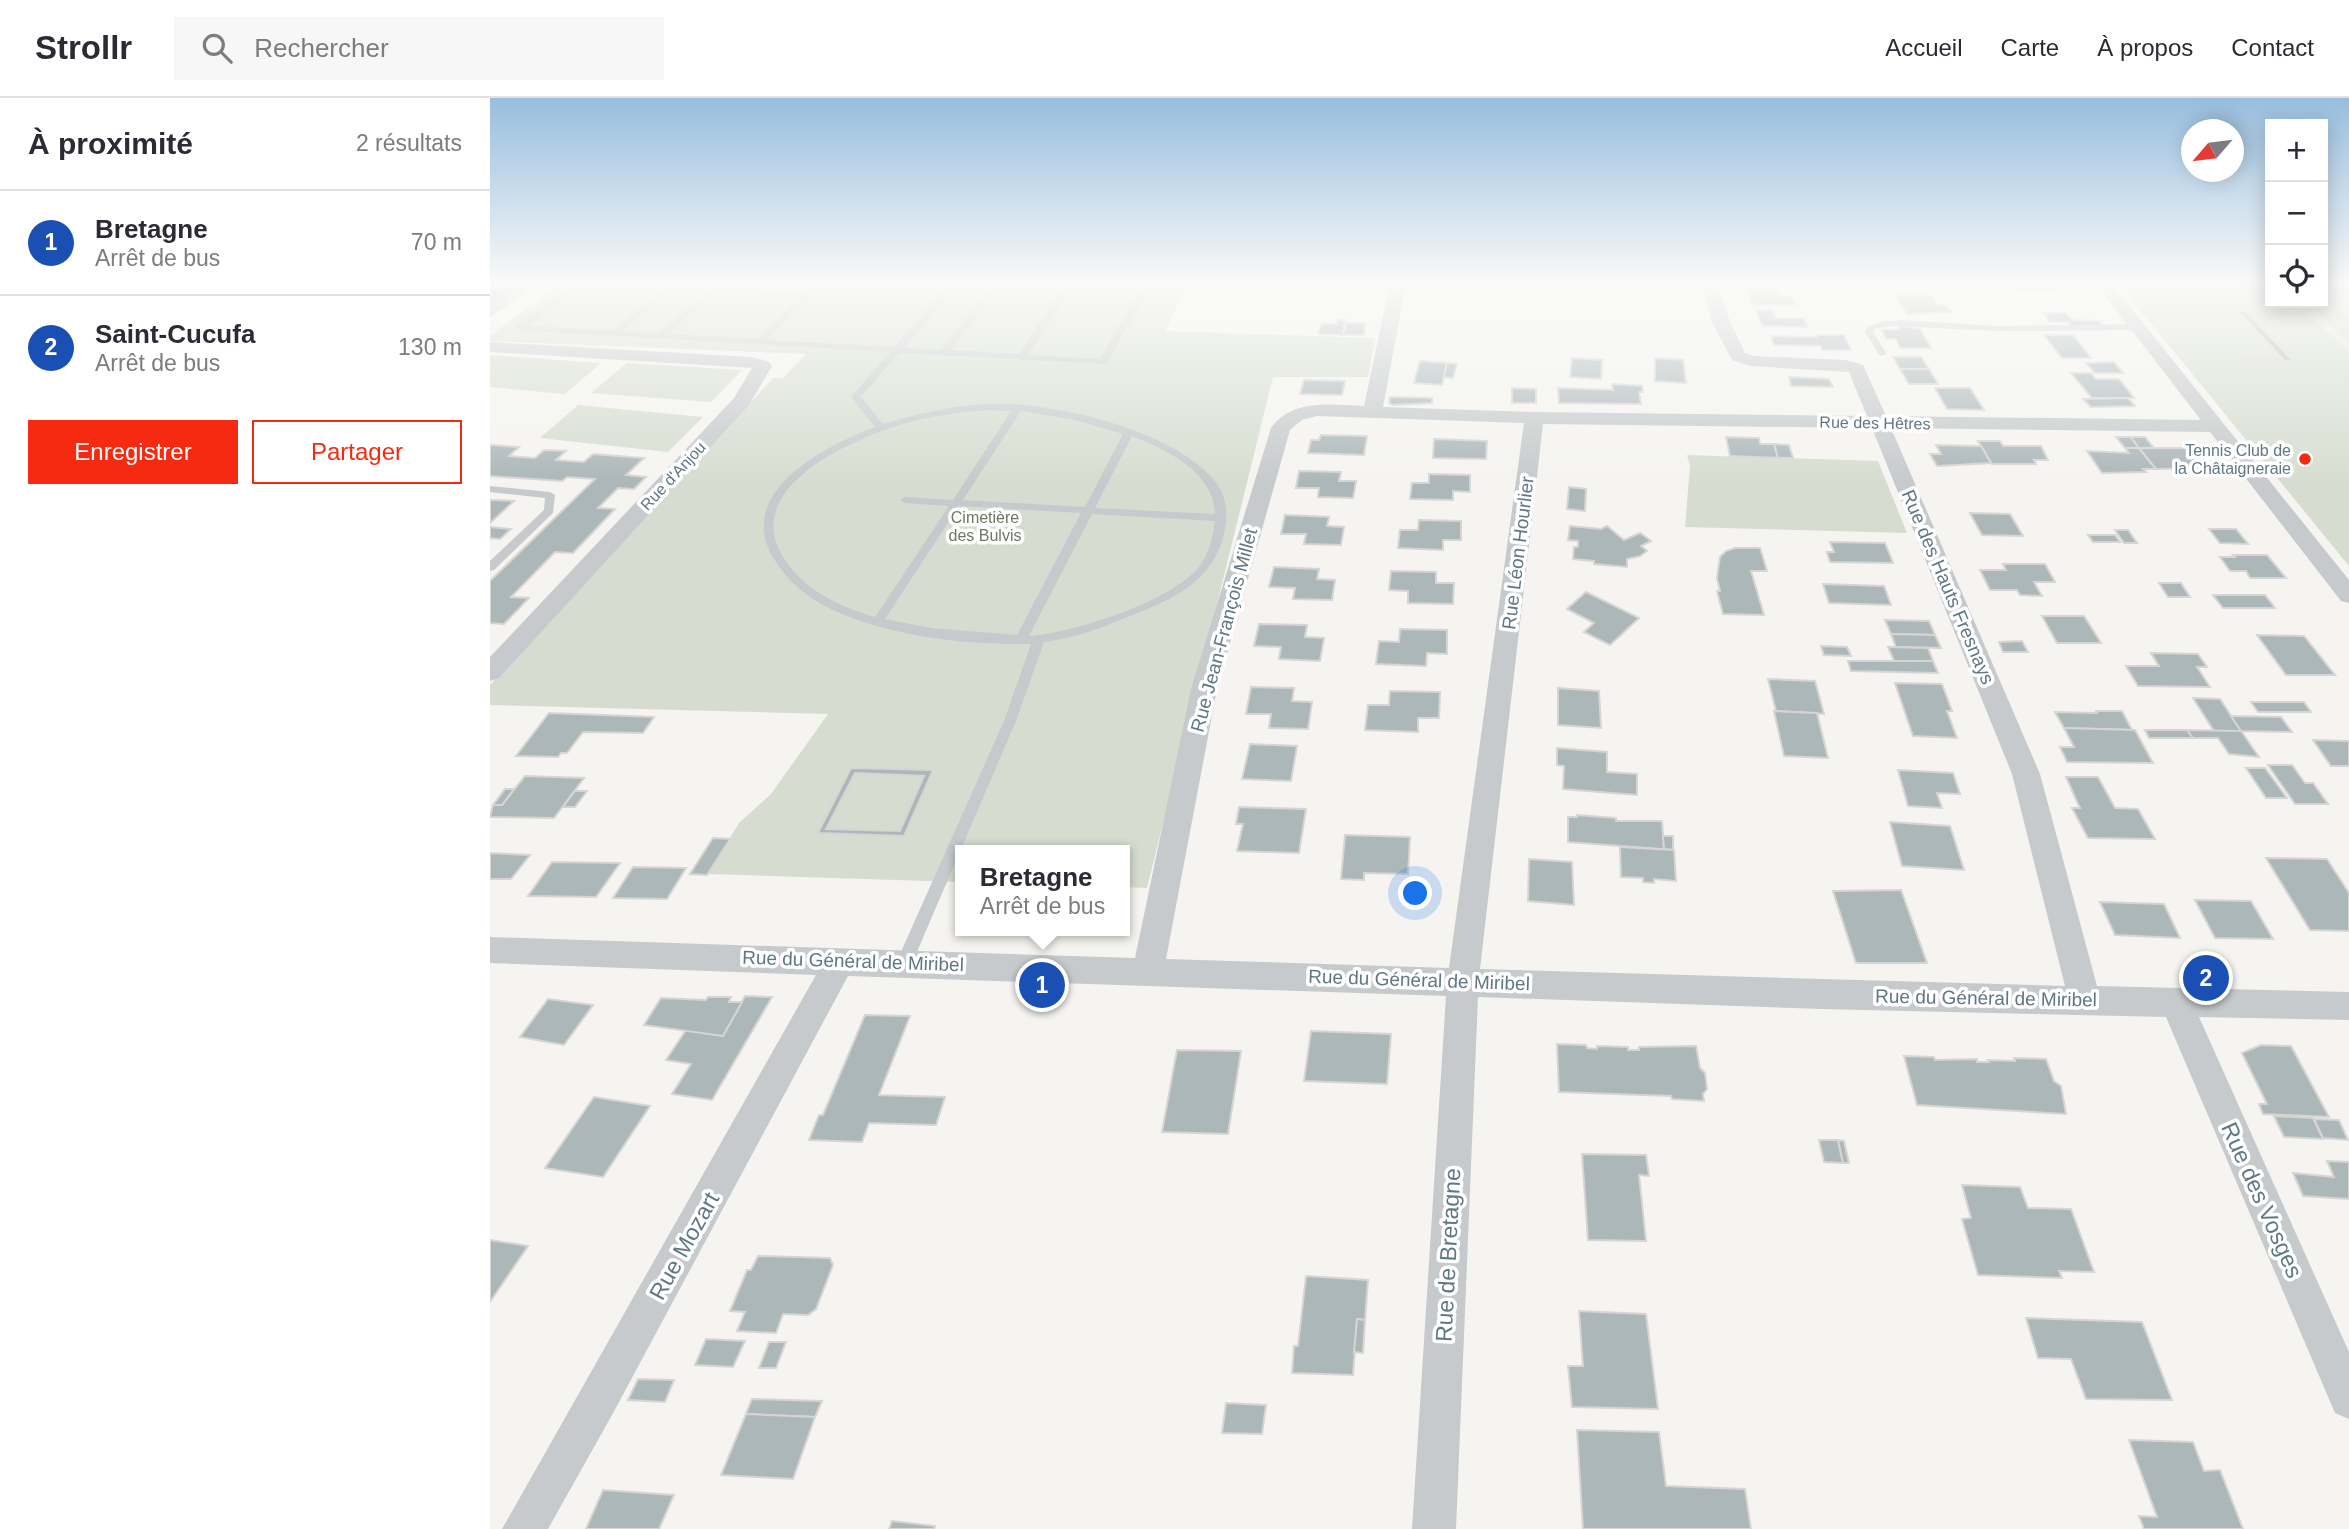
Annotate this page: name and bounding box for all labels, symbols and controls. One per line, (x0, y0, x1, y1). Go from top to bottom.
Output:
search box (174, 17, 664, 80)
text: Strollr (35, 29, 132, 66)
icon: search (198, 29, 236, 67)
text: Rechercher (254, 33, 389, 63)
text: Accueil (1885, 34, 1963, 61)
text: Carte (2001, 34, 2059, 61)
text: À propos (2097, 34, 2193, 61)
text: Contact (2231, 34, 2314, 61)
north arrow (2181, 119, 2244, 182)
map controls (2265, 119, 2328, 308)
button: + (2265, 119, 2328, 182)
text: À proximité (28, 127, 193, 160)
text: 2 résultats (356, 130, 462, 156)
button: − (2265, 182, 2328, 245)
text: Bretagne (95, 214, 208, 244)
text: 1 (45, 229, 57, 255)
text: 70 m (411, 229, 462, 255)
text: Arrêt de bus (95, 245, 220, 271)
button: locate (2265, 245, 2328, 308)
text: Saint-Cucufa (95, 319, 255, 349)
text: 2 (45, 334, 57, 360)
text: 130 m (398, 334, 462, 360)
text: Arrêt de bus (95, 350, 220, 376)
street label: Rue des Hêtres (1819, 414, 1931, 432)
button: Enregistrer (28, 420, 238, 484)
button: Partager (252, 420, 462, 484)
street label: Rue d'Anjou (637, 439, 709, 513)
place label: Tennis Club de la Châtaigneraie (2174, 442, 2291, 477)
marker: Tennis Club de la Châtaigneraie (2297, 451, 2313, 467)
street label: Rue Léon Hourlier (1498, 475, 1538, 631)
street label: Rue des Hauts Fresnays (1897, 487, 1999, 687)
park label: Cimetière des Bulvis (949, 509, 1021, 544)
street label: Rue Jean-François Millet (1187, 525, 1262, 734)
popup (955, 845, 1130, 936)
text: Bretagne (980, 862, 1093, 892)
your location (1398, 876, 1432, 910)
text: Arrêt de bus (980, 893, 1105, 919)
street label: Rue du Général de Miribel (742, 947, 964, 975)
pin: 2 (2183, 952, 2229, 1004)
pin: 1 (1019, 959, 1065, 1011)
street label: Rue du Général de Miribel (1308, 966, 1530, 994)
street label: Rue du Général de Miribel (1875, 986, 2097, 1010)
street label: Rue des Vosges (2216, 1118, 2308, 1282)
street label: Rue de Bretagne (1430, 1167, 1466, 1343)
street label: Rue Mozart (644, 1187, 724, 1304)

